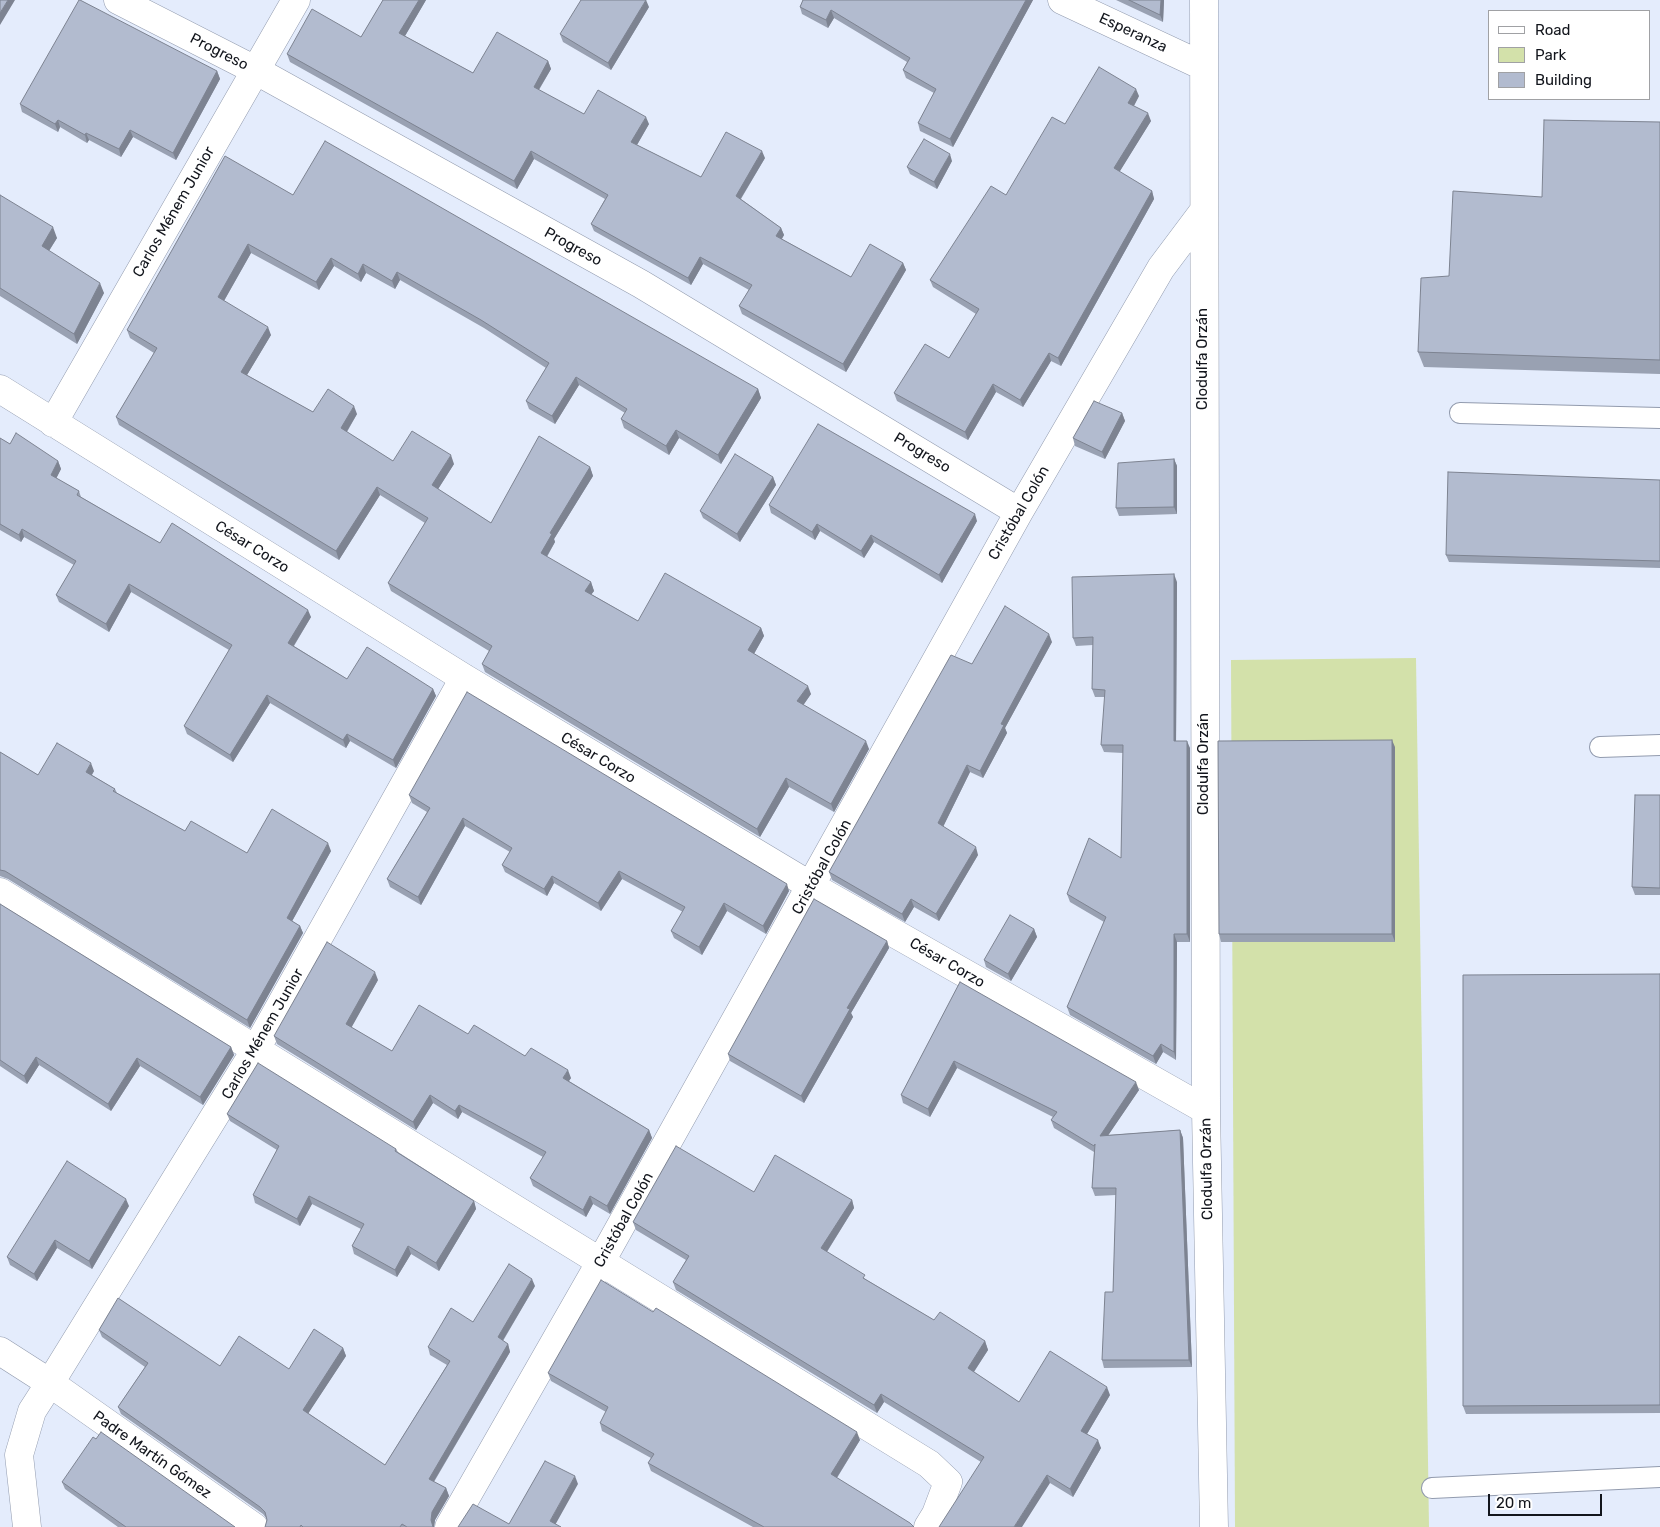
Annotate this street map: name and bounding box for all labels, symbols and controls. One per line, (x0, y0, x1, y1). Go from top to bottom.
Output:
street label: Esperanza (1096, 9, 1170, 57)
legend (1488, 10, 1650, 100)
text: Road (1535, 21, 1571, 39)
street label: Progreso (187, 30, 251, 74)
text: Park (1535, 46, 1566, 64)
text: Building (1535, 71, 1592, 89)
street label: Carlos Ménem Junior (129, 143, 219, 281)
street label: Progreso (541, 224, 605, 270)
street label: Clodulfa Orzán (1194, 308, 1212, 410)
street label: Progreso (890, 429, 954, 477)
street label: Cristóbal Colón (985, 463, 1053, 563)
street label: César Corzo (212, 517, 292, 577)
street label: Clodulfa Orzán (1195, 713, 1213, 815)
street label: César Corzo (557, 729, 639, 787)
street label: Cristóbal Colón (788, 816, 856, 918)
street label: César Corzo (906, 934, 988, 992)
street label: Carlos Ménem Junior (218, 965, 308, 1103)
street label: Clodulfa Orzán (1197, 1118, 1217, 1220)
street label: Cristóbal Colón (590, 1169, 658, 1271)
street label: Padre Martín Gómez (89, 1407, 215, 1503)
scale bar (1490, 1484, 1604, 1516)
text: 20 m (1496, 1494, 1531, 1512)

